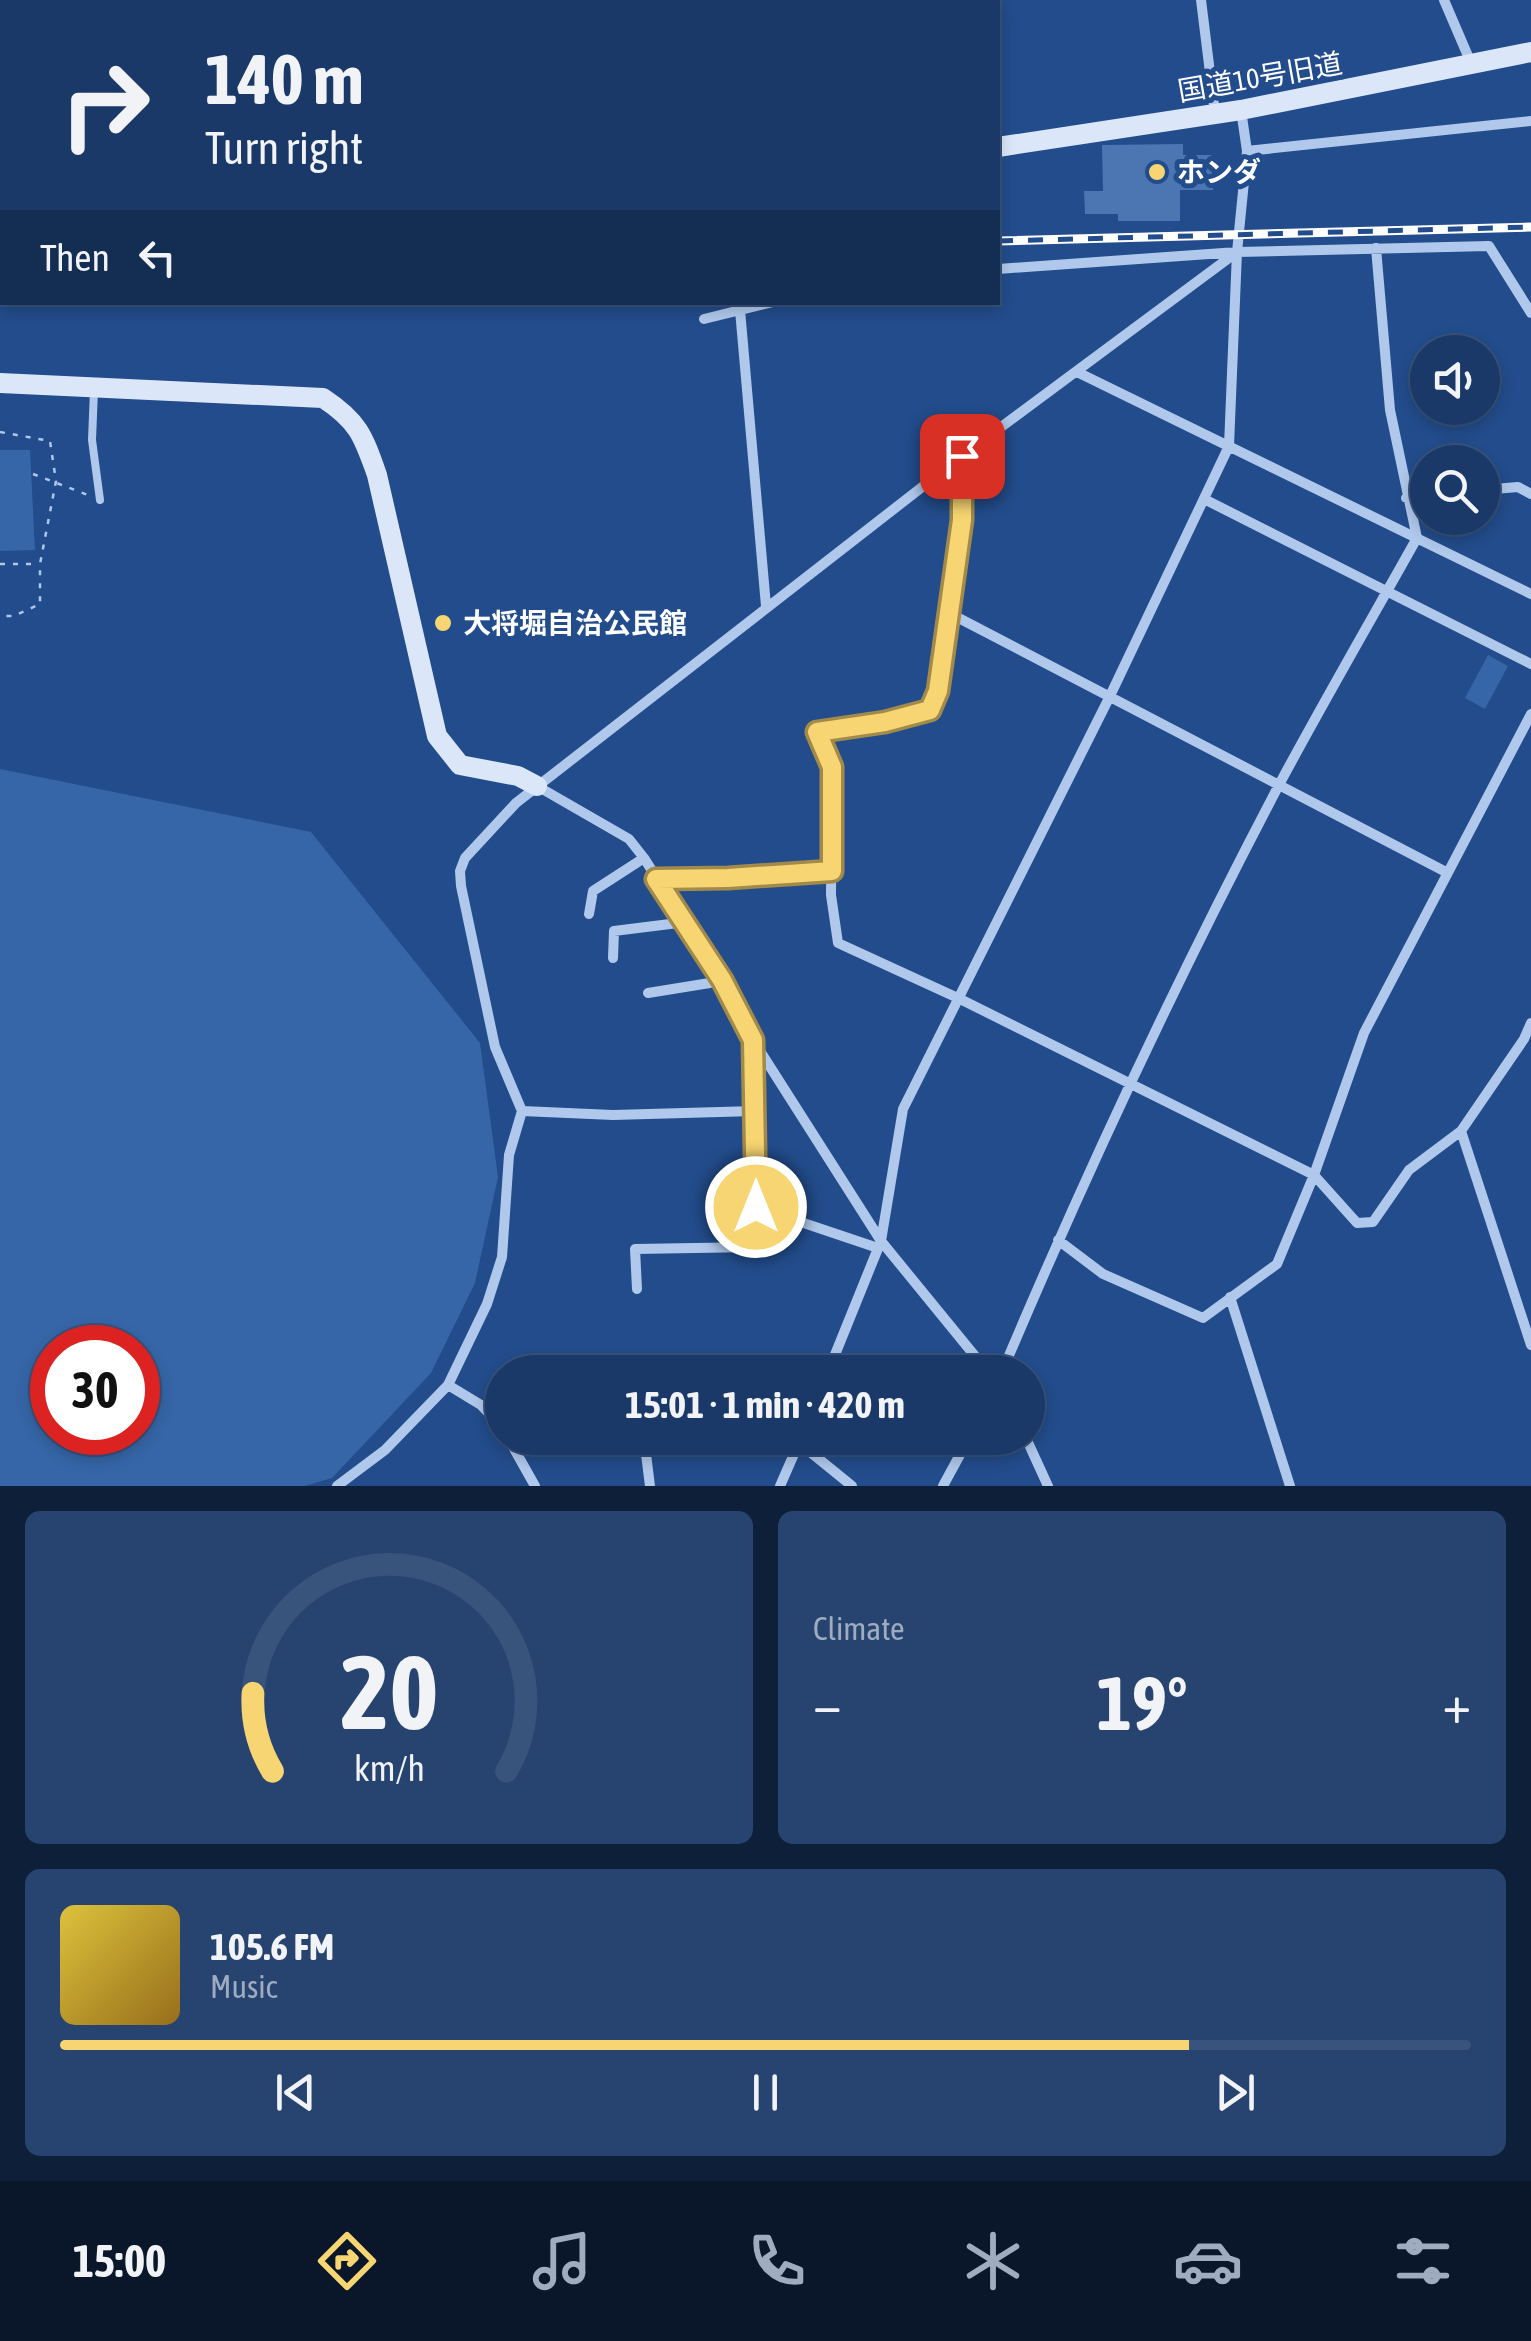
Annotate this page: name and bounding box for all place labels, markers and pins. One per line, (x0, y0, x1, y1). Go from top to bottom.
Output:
place label: ホンダ (1177, 156, 1261, 188)
marker: ホンダ (1146, 161, 1168, 183)
pin (920, 414, 1005, 499)
place label: 大将堀自治公民館 (463, 607, 687, 639)
marker: 大将堀自治公民館 (432, 612, 454, 634)

